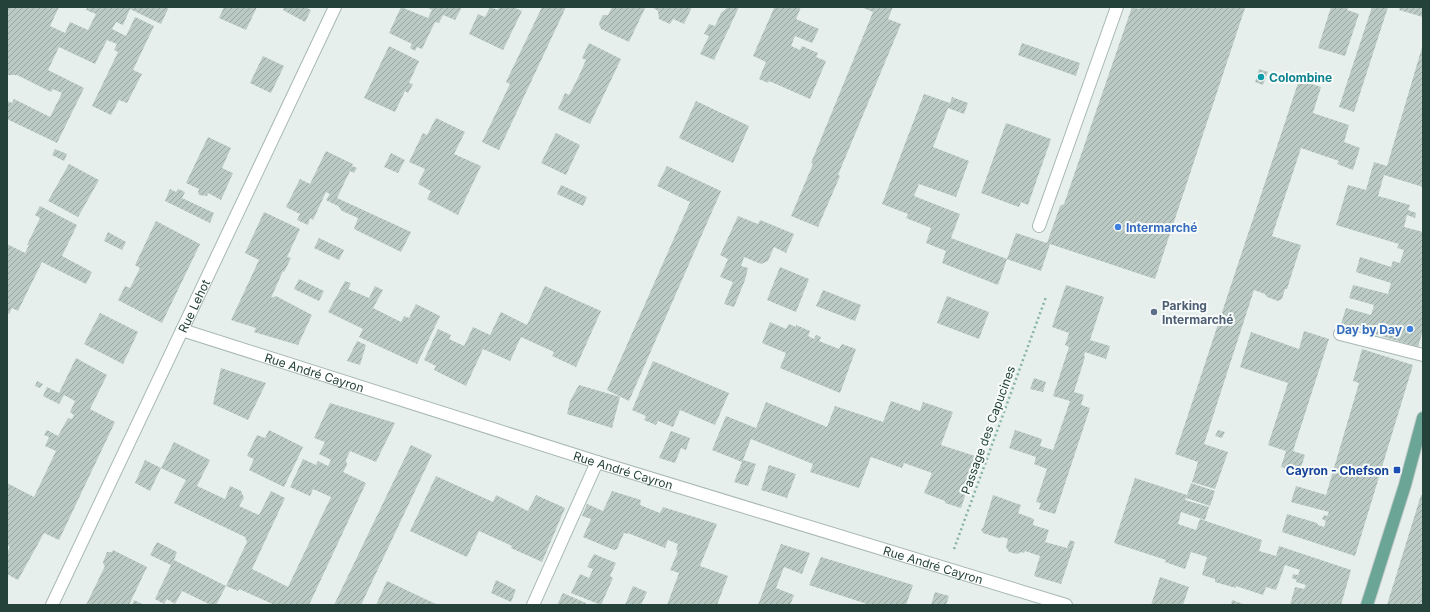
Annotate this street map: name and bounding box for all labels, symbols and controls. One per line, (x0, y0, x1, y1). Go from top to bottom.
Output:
place label: Colombine (1269, 70, 1332, 85)
marker: Colombine (1256, 72, 1266, 82)
place label: Intermarché (1126, 220, 1197, 235)
marker: Intermarché (1113, 222, 1123, 232)
street label: Rue Lehot (175, 277, 213, 335)
place label: Parking Intermarché (1162, 298, 1233, 327)
marker: Parking Intermarché (1149, 307, 1159, 317)
place label: Day by Day (1336, 322, 1403, 337)
marker: Day by Day (1405, 324, 1415, 334)
street label: Rue André Cayron (263, 349, 366, 395)
street label: Passage des Capucines (958, 364, 1018, 496)
street label: Rue André Cayron (572, 448, 675, 492)
place label: Cayron - Chefson (1286, 463, 1389, 478)
marker: Cayron - Chefson (1392, 465, 1402, 475)
street label: Rue André Cayron (882, 542, 985, 587)

